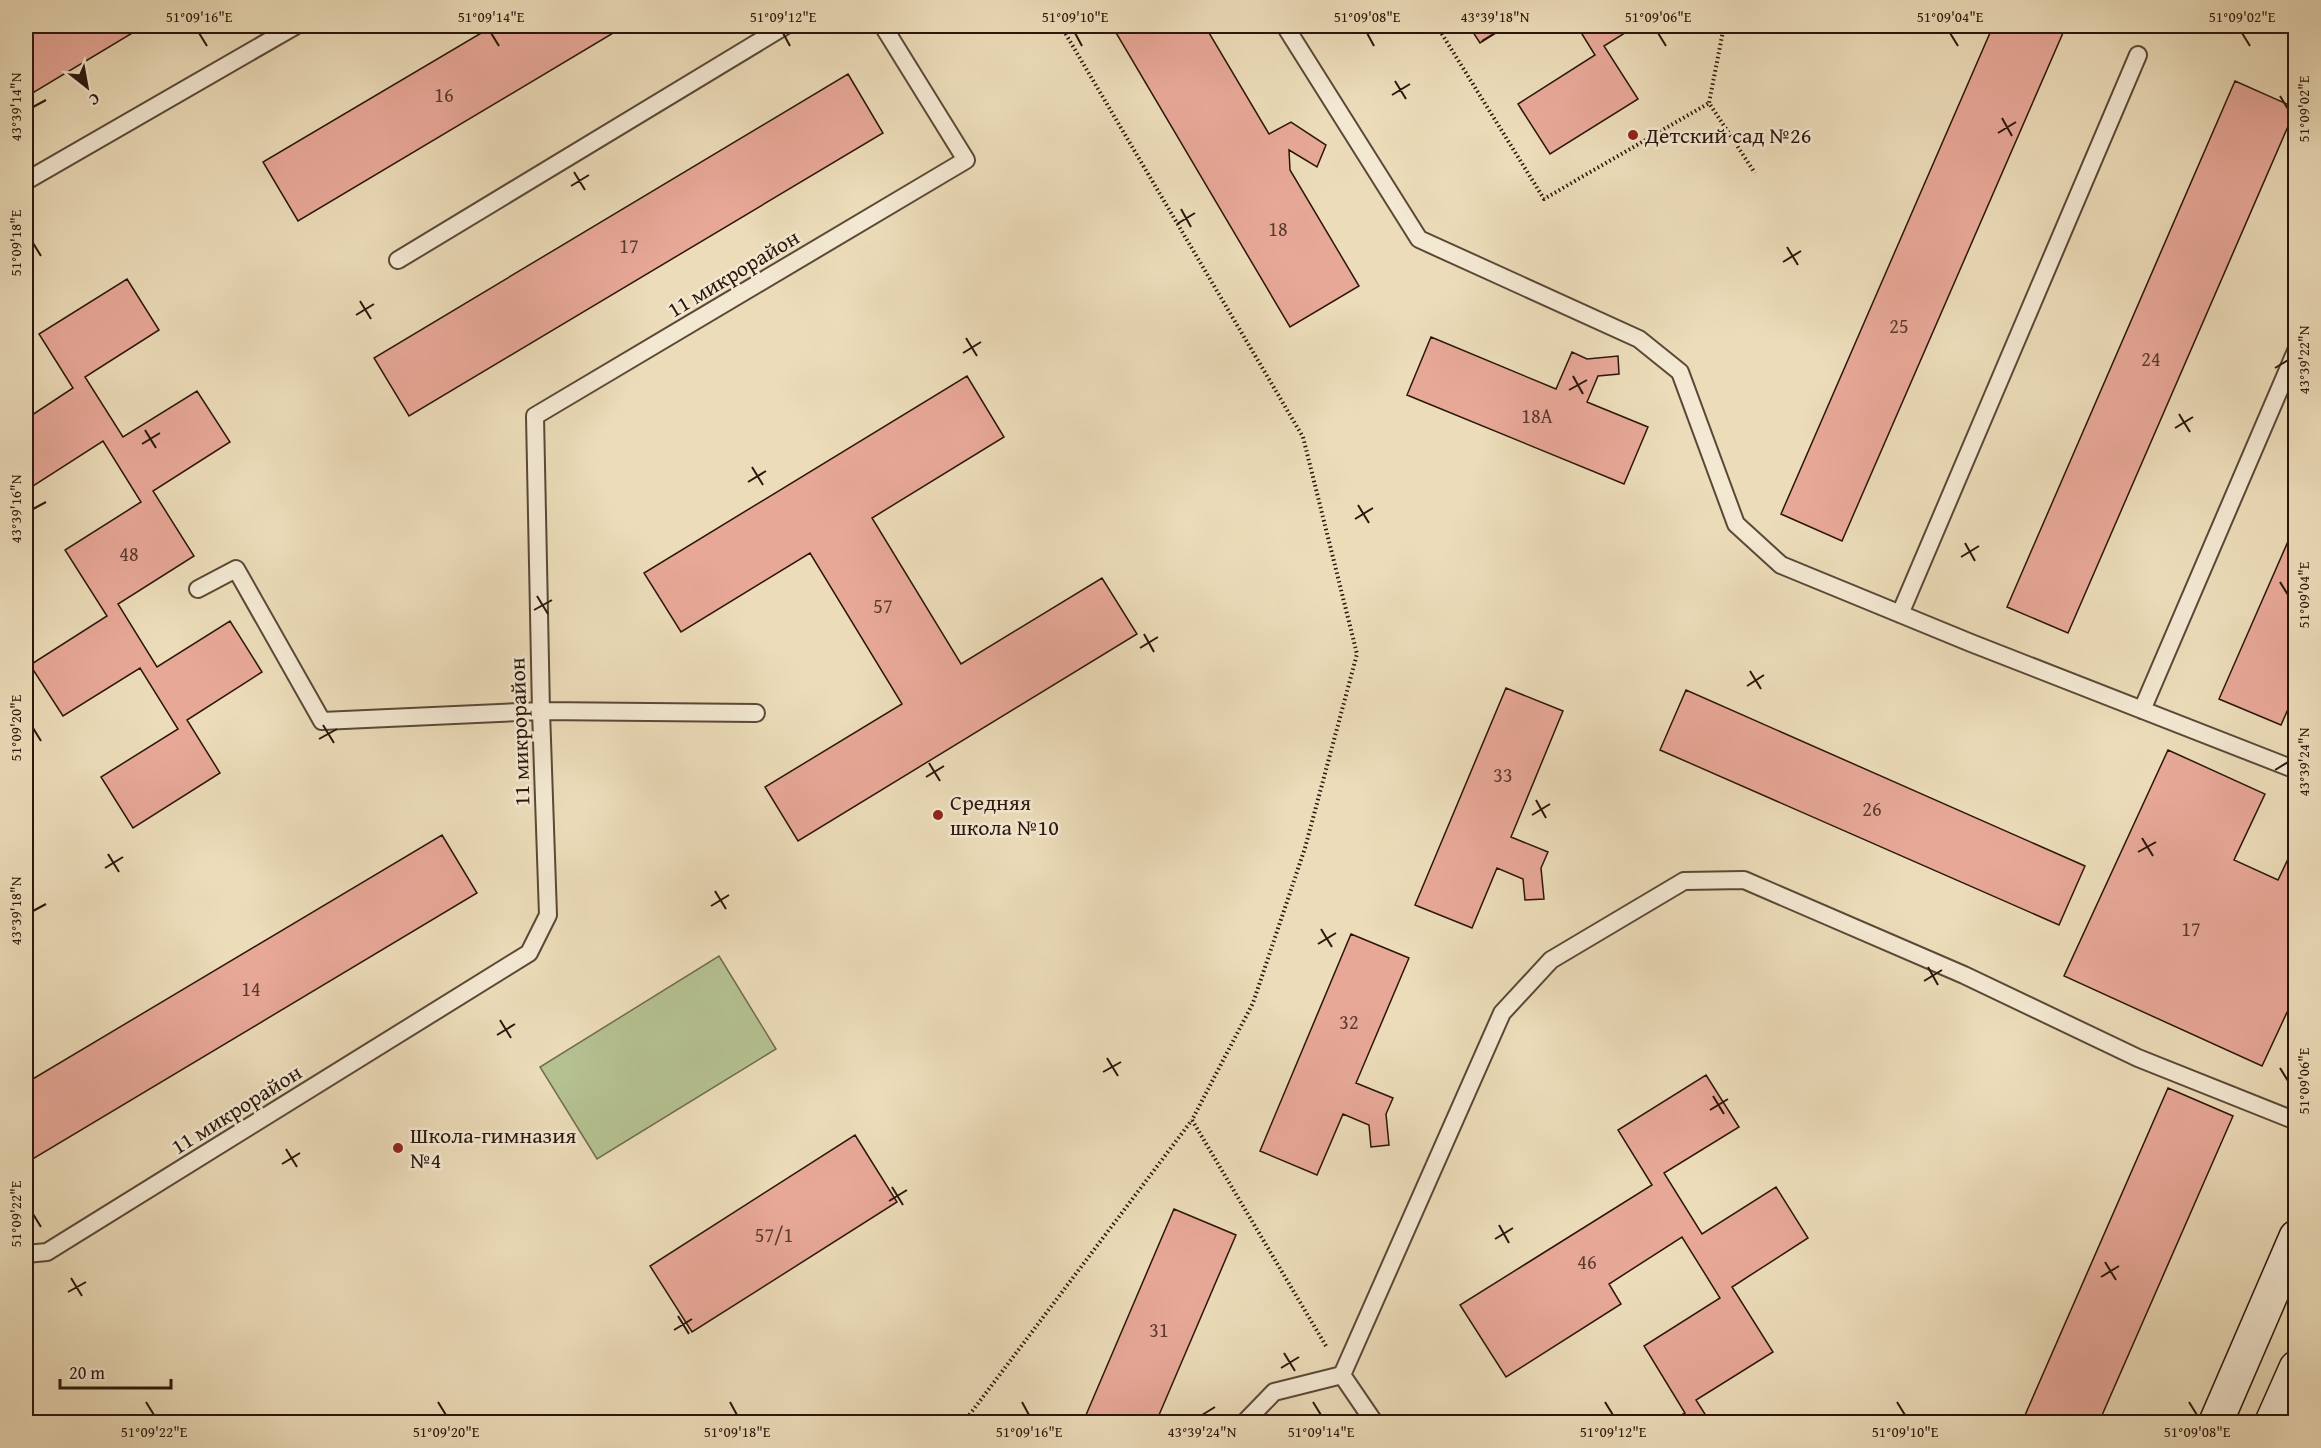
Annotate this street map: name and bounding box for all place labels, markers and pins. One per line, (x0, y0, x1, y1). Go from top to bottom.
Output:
place label: Детский сад №26 (1644, 119, 1811, 151)
marker: Детский сад №26 (1626, 128, 1640, 142)
place label: Средняя школа №10 (950, 786, 1059, 843)
marker: Средняя школа №10 (931, 808, 945, 822)
place label: Школа-гимназия №4 (410, 1119, 576, 1176)
marker: Школа-гимназия №4 (391, 1141, 405, 1155)

